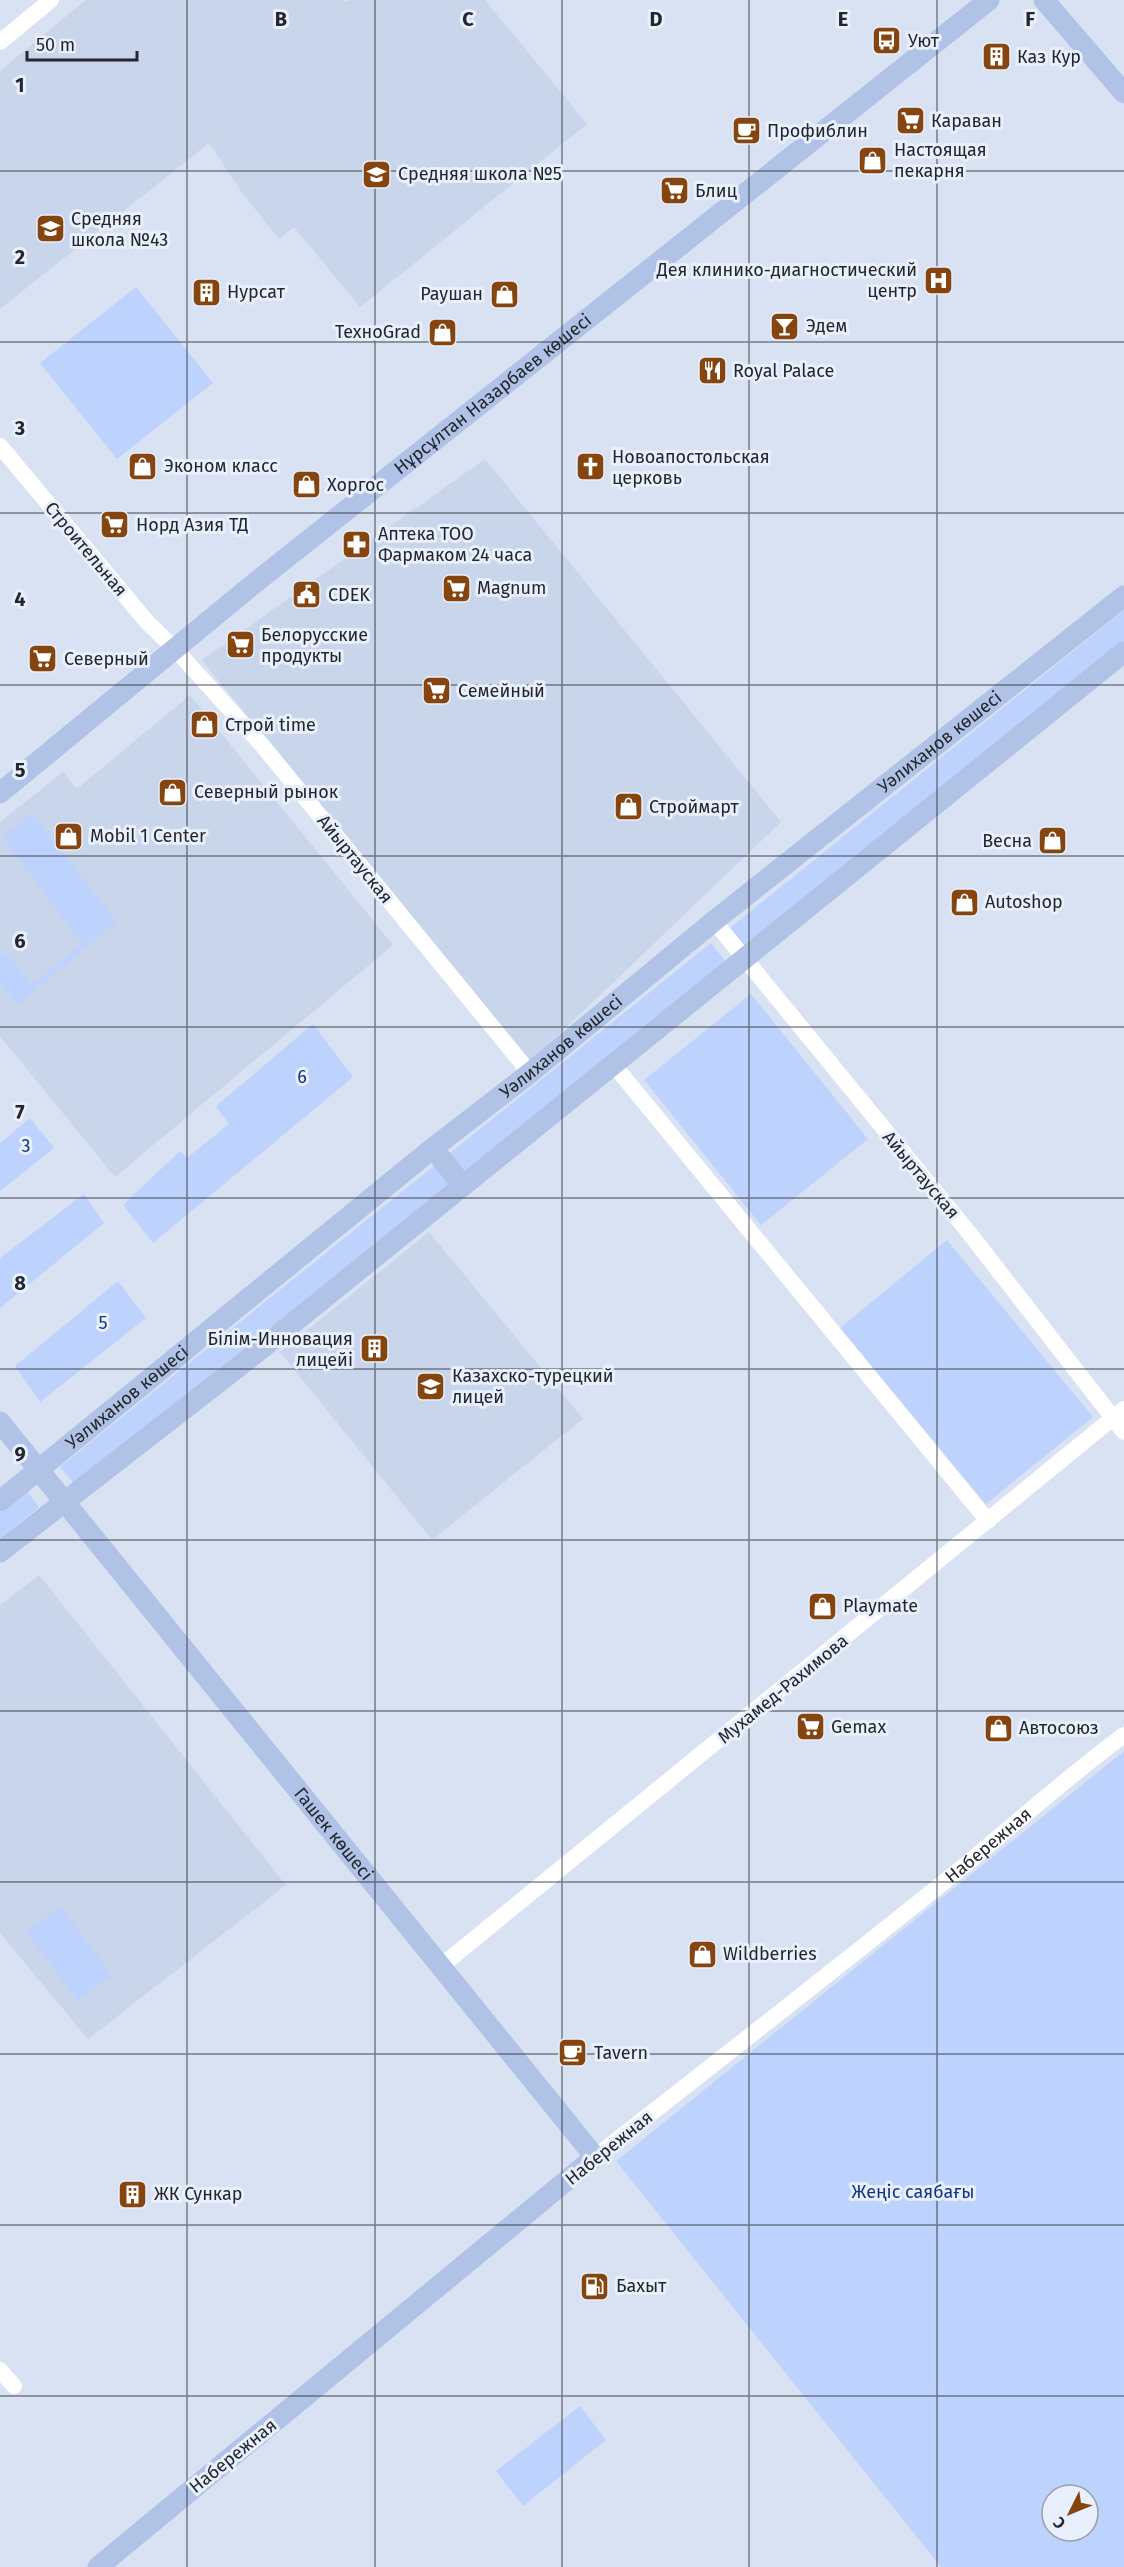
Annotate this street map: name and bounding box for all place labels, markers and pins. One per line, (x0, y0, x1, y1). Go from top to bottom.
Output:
bus stop icon: Уют (871, 25, 903, 57)
place label: Уют (908, 30, 940, 52)
building icon: Каз Кур (980, 41, 1012, 73)
place label: Каз Кур (1017, 46, 1081, 68)
supermarket icon: Караван (894, 105, 926, 137)
place label: Караван (931, 110, 1002, 132)
cafe icon: Профиблин (730, 115, 762, 147)
place label: Профиблин (767, 120, 868, 142)
place label: Настоящая пекарня (894, 139, 987, 182)
shop icon: Настоящая пекарня (857, 144, 889, 176)
school or university icon: Средняя школа №5 (361, 158, 393, 190)
place label: Средняя школа №5 (398, 163, 562, 185)
supermarket icon: Блиц (658, 175, 690, 207)
place label: Блиц (695, 180, 737, 202)
place label: Средняя школа №43 (71, 208, 168, 251)
school or university icon: Средняя школа №43 (34, 213, 66, 245)
place label: Дея клинико-диагностический центр (656, 259, 917, 302)
hospital icon: Дея клинико-диагностический центр (922, 264, 954, 296)
building icon: Нурсат (190, 276, 222, 308)
shop icon: Раушан (488, 278, 520, 310)
place label: Нурсат (227, 281, 286, 303)
place label: Раушан (420, 283, 483, 305)
bar icon: Эдем (769, 310, 801, 342)
place label: Эдем (806, 315, 847, 337)
shop icon: ТехноGrad (426, 316, 458, 348)
place label: ТехноGrad (335, 321, 421, 343)
restaurant icon: Royal Palace (696, 355, 728, 387)
place label: Royal Palace (733, 360, 834, 382)
place label: Новоапостольская церковь (612, 446, 770, 489)
shop icon: Эконом класс (127, 450, 159, 482)
church icon: Новоапостольская церковь (575, 451, 607, 483)
place label: Эконом класс (164, 455, 278, 477)
shop icon: Хоргос (290, 469, 322, 501)
place label: Хоргос (327, 474, 384, 496)
supermarket icon: Норд Азия ТД (99, 509, 131, 541)
place label: Норд Азия ТД (136, 514, 249, 536)
place label: Аптека ТОО Фармаком 24 часа (378, 523, 532, 566)
pharmacy icon: Аптека ТОО Фармаком 24 часа (341, 528, 373, 560)
supermarket icon: Magnum (440, 572, 472, 604)
place label: Magnum (477, 577, 546, 599)
public building icon: CDEK (291, 579, 323, 611)
place label: CDEK (328, 584, 370, 606)
place label: Белорусские продукты (261, 624, 368, 667)
supermarket icon: Белорусские продукты (224, 629, 256, 661)
supermarket icon: Северный (27, 643, 59, 675)
place label: Северный (64, 648, 149, 670)
supermarket icon: Семейный (421, 675, 453, 707)
place label: Семейный (458, 680, 545, 702)
shop icon: Строй time (188, 709, 220, 741)
place label: Строй time (225, 714, 316, 736)
shop icon: Северный рынок (157, 776, 189, 808)
place label: Северный рынок (194, 781, 339, 803)
shop icon: Строймарт (612, 791, 644, 823)
place label: Строймарт (649, 796, 739, 818)
shop icon: Mobil 1 Center (53, 820, 85, 852)
place label: Mobil 1 Center (90, 825, 206, 847)
shop icon: Весна (1037, 825, 1069, 857)
place label: Весна (982, 830, 1032, 852)
shop icon: Autoshop (948, 886, 980, 918)
place label: Autoshop (985, 891, 1063, 913)
place label: Білім-Инновация лицейі (208, 1328, 353, 1371)
building icon: Білім-Инновация лицейі (358, 1333, 390, 1365)
place label: Казахско-турецкий лицей (452, 1365, 614, 1408)
school or university icon: Казахско-турецкий лицей (415, 1370, 447, 1402)
shop icon: Playmate (806, 1590, 838, 1622)
place label: Playmate (843, 1595, 918, 1617)
supermarket icon: Gemax (794, 1711, 826, 1743)
shop icon: Автосоюз (982, 1712, 1014, 1744)
place label: Gemax (831, 1716, 886, 1738)
place label: Автосоюз (1019, 1717, 1099, 1739)
shop icon: Wildberries (686, 1938, 718, 1970)
place label: Wildberries (723, 1943, 817, 1965)
cafe icon: Tavern (557, 2037, 589, 2069)
place label: Tavern (594, 2042, 648, 2064)
building icon: ЖК Сункар (117, 2178, 149, 2210)
place label: ЖК Сункар (154, 2183, 242, 2205)
fuel station icon: Бахыт (579, 2270, 611, 2302)
place label: Бахыт (616, 2275, 667, 2297)

